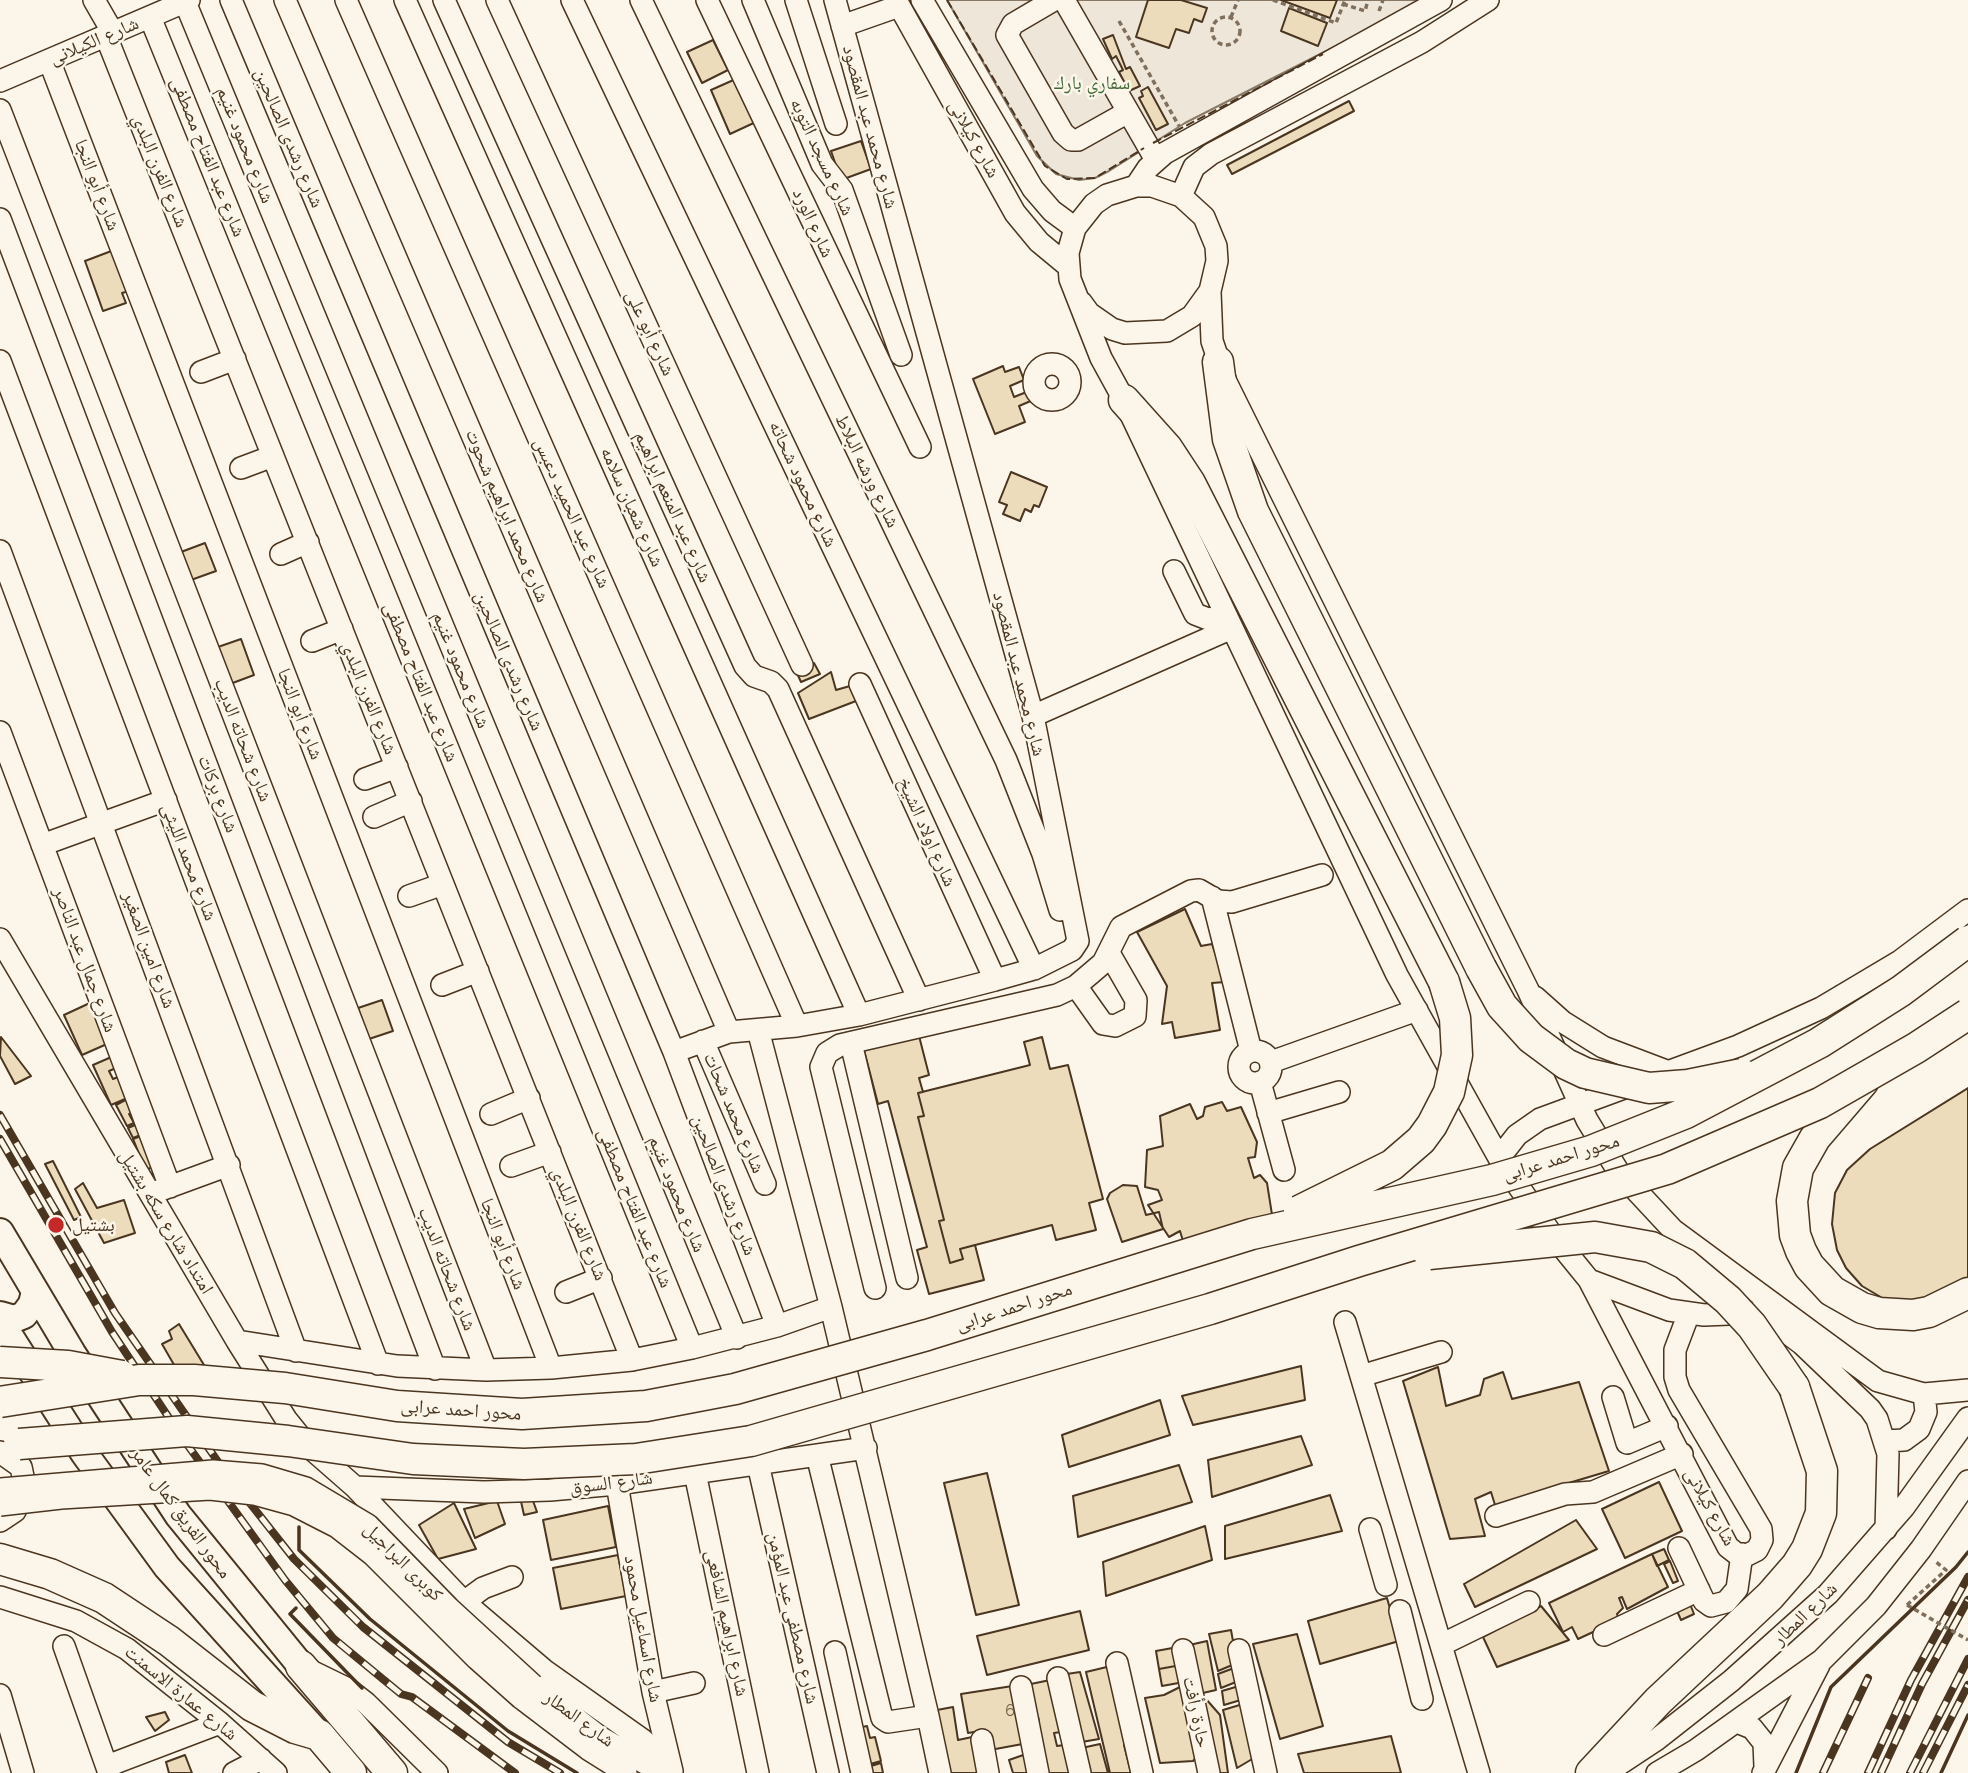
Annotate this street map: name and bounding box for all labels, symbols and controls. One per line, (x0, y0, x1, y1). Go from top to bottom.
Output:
street label: شارع الكيلانى (46, 12, 142, 70)
street label: شارع محمد عبد المقصود (837, 43, 903, 211)
street label: شارع رشدى الصالحين (249, 65, 329, 211)
park label: سفاري بارك (1054, 72, 1130, 94)
street label: شارع عبد الفتاح مصطفى (166, 74, 250, 240)
street label: شارع محمود غنيم (211, 83, 279, 207)
street label: شارع مسجد التوبه (785, 95, 859, 219)
street label: شارع كيلانى (943, 96, 1005, 182)
street label: شارع الفرن البلدي (127, 111, 193, 231)
street label: شارع أبو النجا (69, 136, 125, 234)
street label: شارع الورد (787, 185, 839, 261)
street label: شارع أبو على (620, 287, 680, 379)
street label: شارع ورشه البلاط (830, 411, 904, 531)
street label: شارع محمود شحاته (764, 417, 842, 551)
street label: شارع محمد ابراهيم شحوت (460, 426, 554, 606)
street label: شارع عبد المنعم ابراهيم (629, 428, 717, 586)
street label: شارع عبد الحميد دعبس (529, 434, 615, 592)
street label: شارع شعبان سلامه (595, 443, 669, 571)
street label: شارع رشدى الصالحين (469, 588, 549, 734)
street label: شارع محمد عبد المقصود (988, 590, 1050, 758)
street label: شارع عبد الفتاح مصطفى (379, 599, 463, 765)
street label: شارع محمود غنيم (427, 608, 495, 732)
street label: شارع الفرن البلدي (336, 638, 402, 758)
street label: شارع أبو النجا (272, 665, 328, 763)
street label: شارع شحاته الديب (209, 675, 277, 805)
street label: شارع بركات (193, 752, 243, 836)
street label: شارع اولاد الشيخ (893, 774, 961, 890)
street label: شارع محمد الليثى (156, 800, 222, 924)
street label: شارع جمال عبد الناصر (48, 885, 122, 1035)
street label: شارع امين الصغير (117, 888, 181, 1012)
street label: شارع محمد شحات (698, 1049, 770, 1177)
street label: شارع رشدى الصالحين (687, 1111, 761, 1259)
street label: شارع عبد الفتاح مصطفى (593, 1125, 677, 1291)
street label: محور احمد عرابى (1500, 1129, 1622, 1187)
street label: شارع محمود غنيم (643, 1132, 711, 1256)
street label: امتداد شارع سكه بشتيل (114, 1146, 218, 1298)
street label: شارع الفرن البلدي (546, 1164, 612, 1284)
street label: شارع أبو النجا (475, 1195, 531, 1293)
street label: شارع شحاته الديب (413, 1204, 481, 1334)
place label: بشتيل (72, 1214, 115, 1236)
marker: بشتيل (46, 1215, 66, 1235)
street label: محور احمد عرابى (953, 1277, 1075, 1337)
street label: محور احمد عرابى (400, 1394, 522, 1426)
street label: محور الفريق كمال عامر (126, 1443, 236, 1583)
street label: شارع كيلانى (1679, 1464, 1741, 1550)
street label: شارع السوق (568, 1467, 654, 1499)
street label: كوبرى البراجيل (359, 1518, 447, 1606)
street label: شارع مصطفى عبد المؤمن (762, 1530, 824, 1706)
street label: شارع ابراهيم الشافعى (700, 1548, 754, 1698)
street label: شارع اسماعيل محمود (619, 1554, 667, 1704)
street label: شارع المطار (1768, 1578, 1842, 1650)
street label: شارع عمارة الاسمنت (120, 1640, 242, 1746)
street label: حارة رأفت (1177, 1674, 1215, 1750)
street label: شارع المطار (539, 1686, 619, 1752)
house number: 6 (1005, 1701, 1015, 1721)

